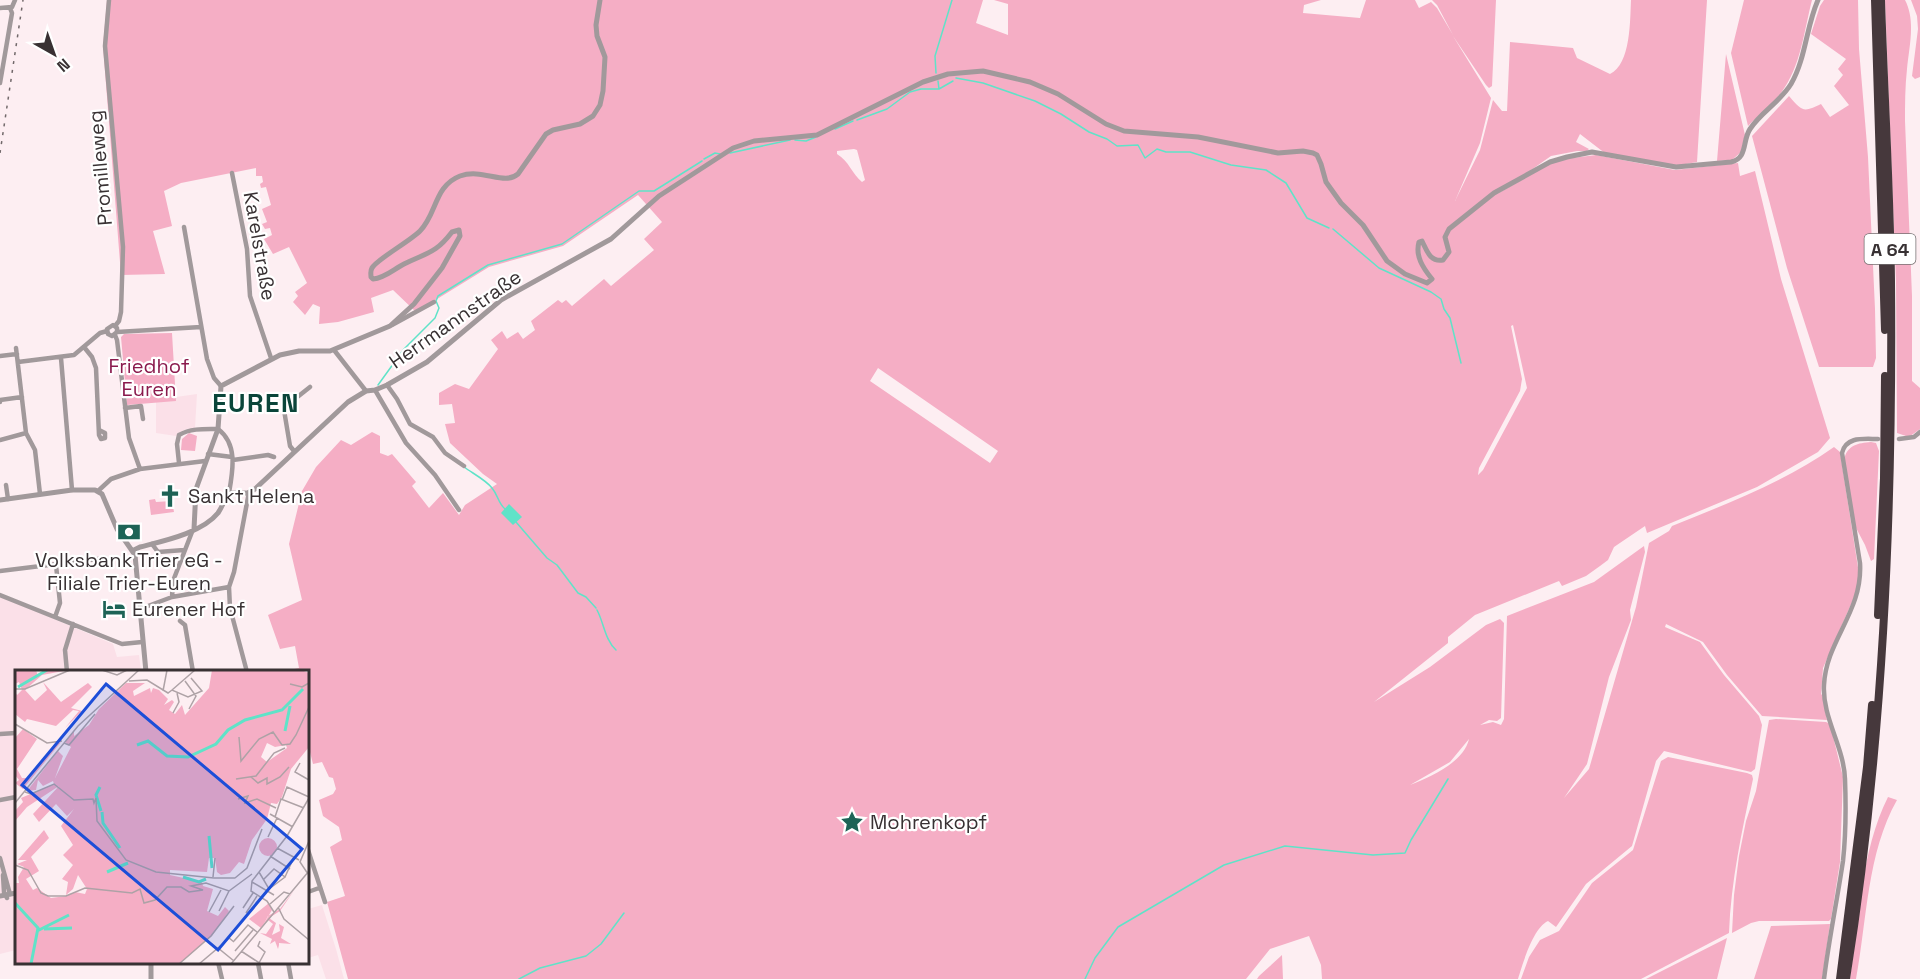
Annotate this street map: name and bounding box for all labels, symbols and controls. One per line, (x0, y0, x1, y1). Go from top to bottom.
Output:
north arrow (24, 24, 84, 84)
text: N (52, 54, 74, 77)
street label: Promilleweg (82, 109, 118, 227)
street label: Karelstraße (238, 189, 282, 303)
road number: A 64 (1864, 234, 1916, 264)
street label: Herrmannstraße (384, 264, 526, 374)
park label: Friedhof Euren (108, 353, 190, 402)
district label: EUREN (212, 386, 300, 420)
church icon: Sankt Helena (157, 483, 183, 509)
place label: Sankt Helena (188, 483, 315, 509)
bank icon: Volksbank Trier eG - Filiale Trier-Euren (116, 519, 142, 545)
place label: Volksbank Trier eG - Filiale Trier-Euren (35, 547, 223, 596)
hotel icon: Eurener Hof (101, 596, 127, 622)
place label: Eurener Hof (132, 596, 245, 622)
inset map (15, 670, 309, 964)
place icon: Mohrenkopf (839, 809, 865, 835)
place label: Mohrenkopf (870, 809, 987, 835)

